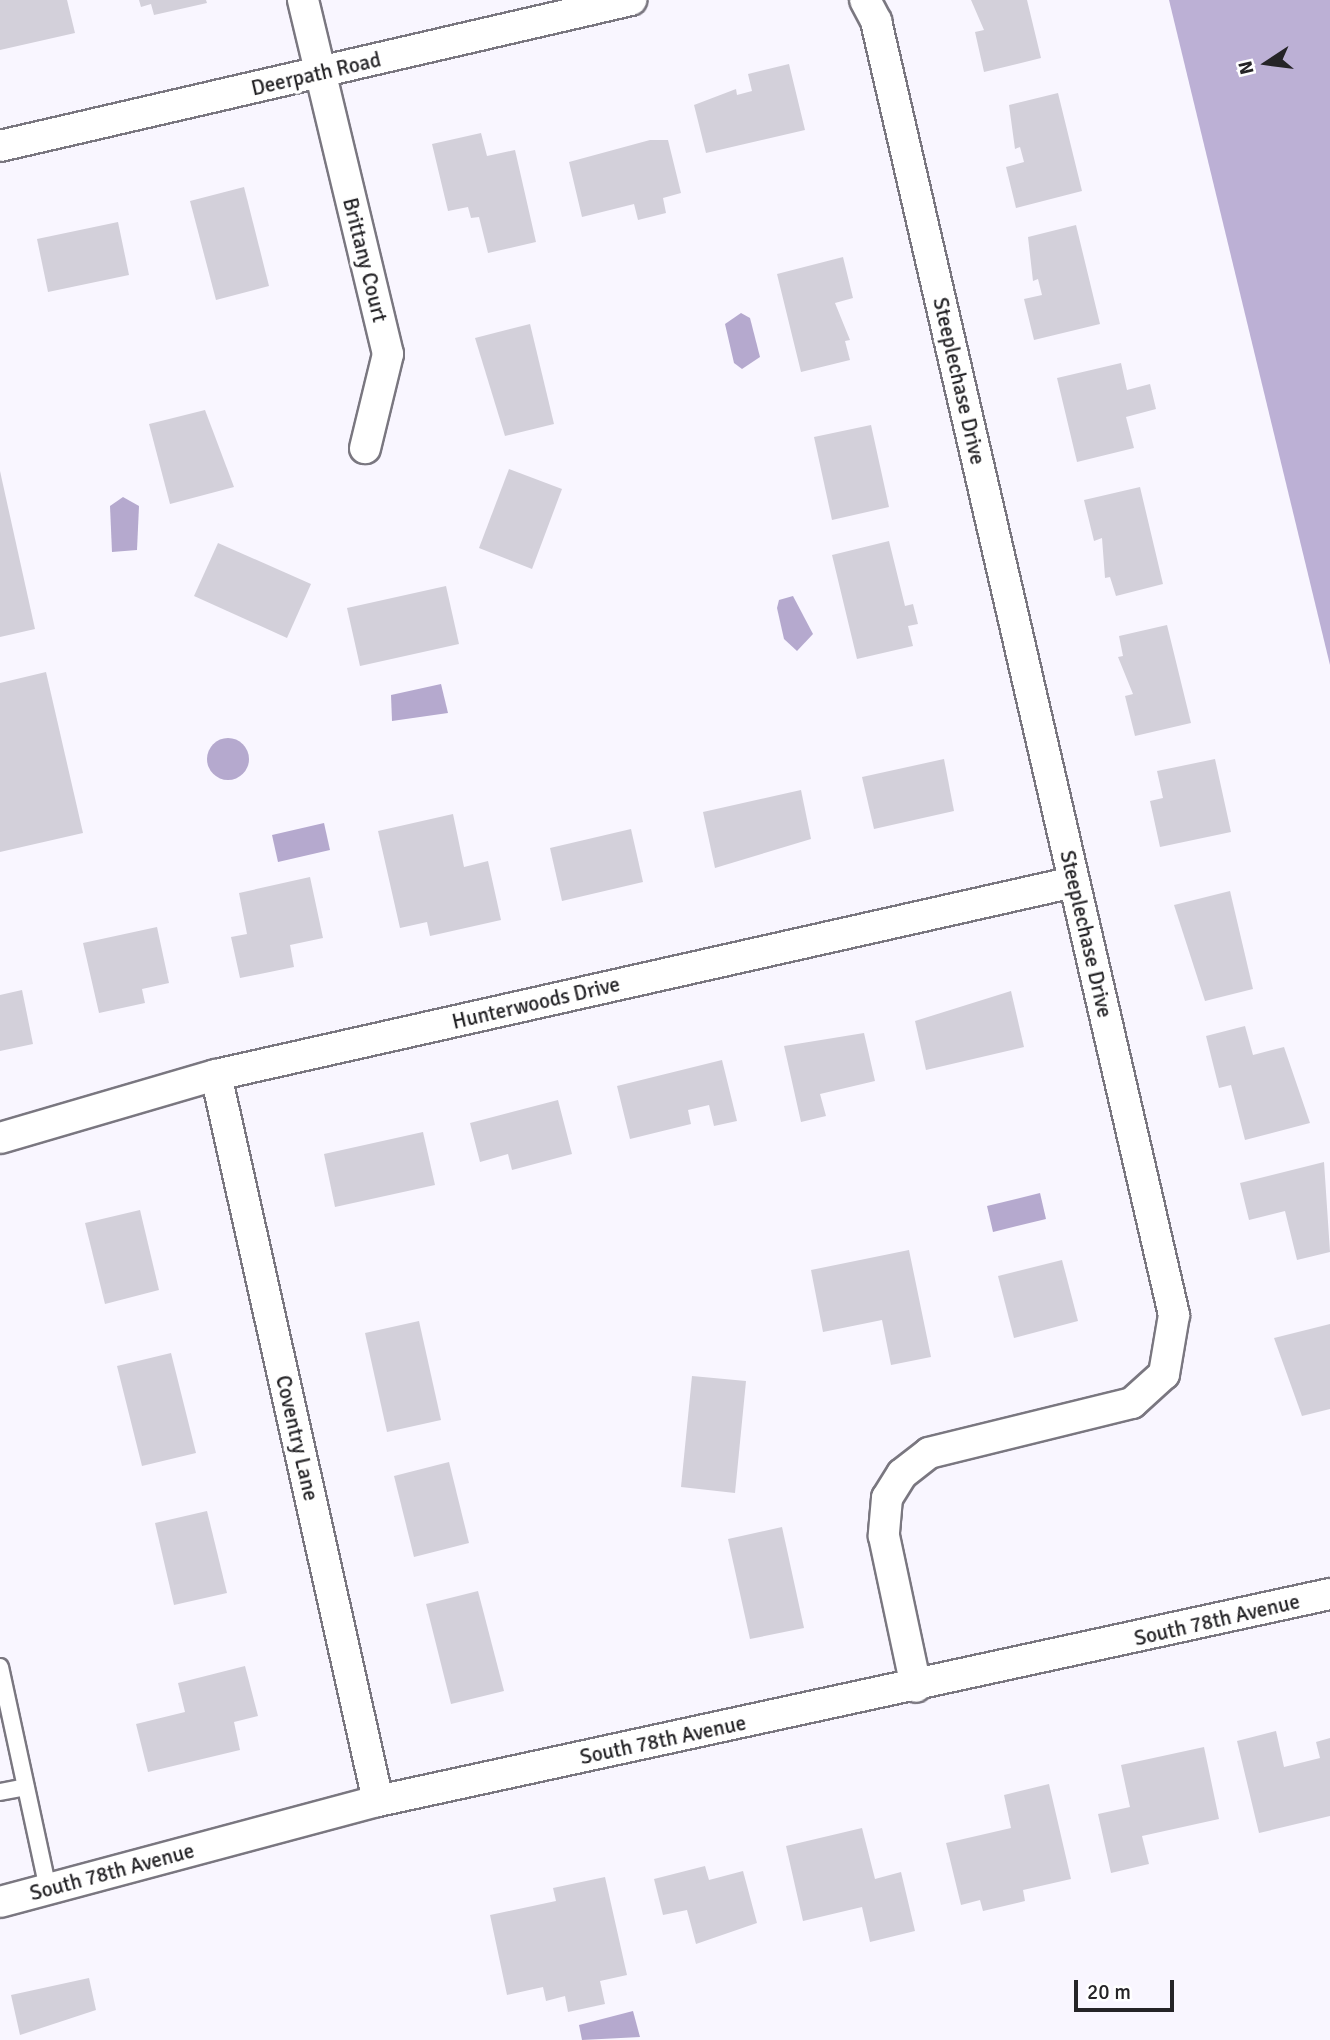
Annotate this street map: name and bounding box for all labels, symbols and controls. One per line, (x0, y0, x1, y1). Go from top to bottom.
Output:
north arrow (1232, 28, 1302, 98)
street label: Deerpath Road (249, 47, 383, 101)
text: N (1233, 59, 1260, 77)
street label: Brittany Court (337, 195, 393, 325)
street label: Steeplechase Drive (928, 295, 990, 467)
street label: Steeplechase Drive (1055, 848, 1117, 1020)
street label: Hunterwoods Drive (450, 971, 622, 1035)
street label: Coventry Lane (270, 1373, 324, 1503)
street label: South 78th Avenue (1132, 1589, 1302, 1651)
street label: South 78th Avenue (578, 1710, 748, 1770)
street label: South 78th Avenue (27, 1838, 197, 1906)
scale bar (1078, 1966, 1178, 2010)
text: 20 m (1087, 1979, 1131, 2005)

